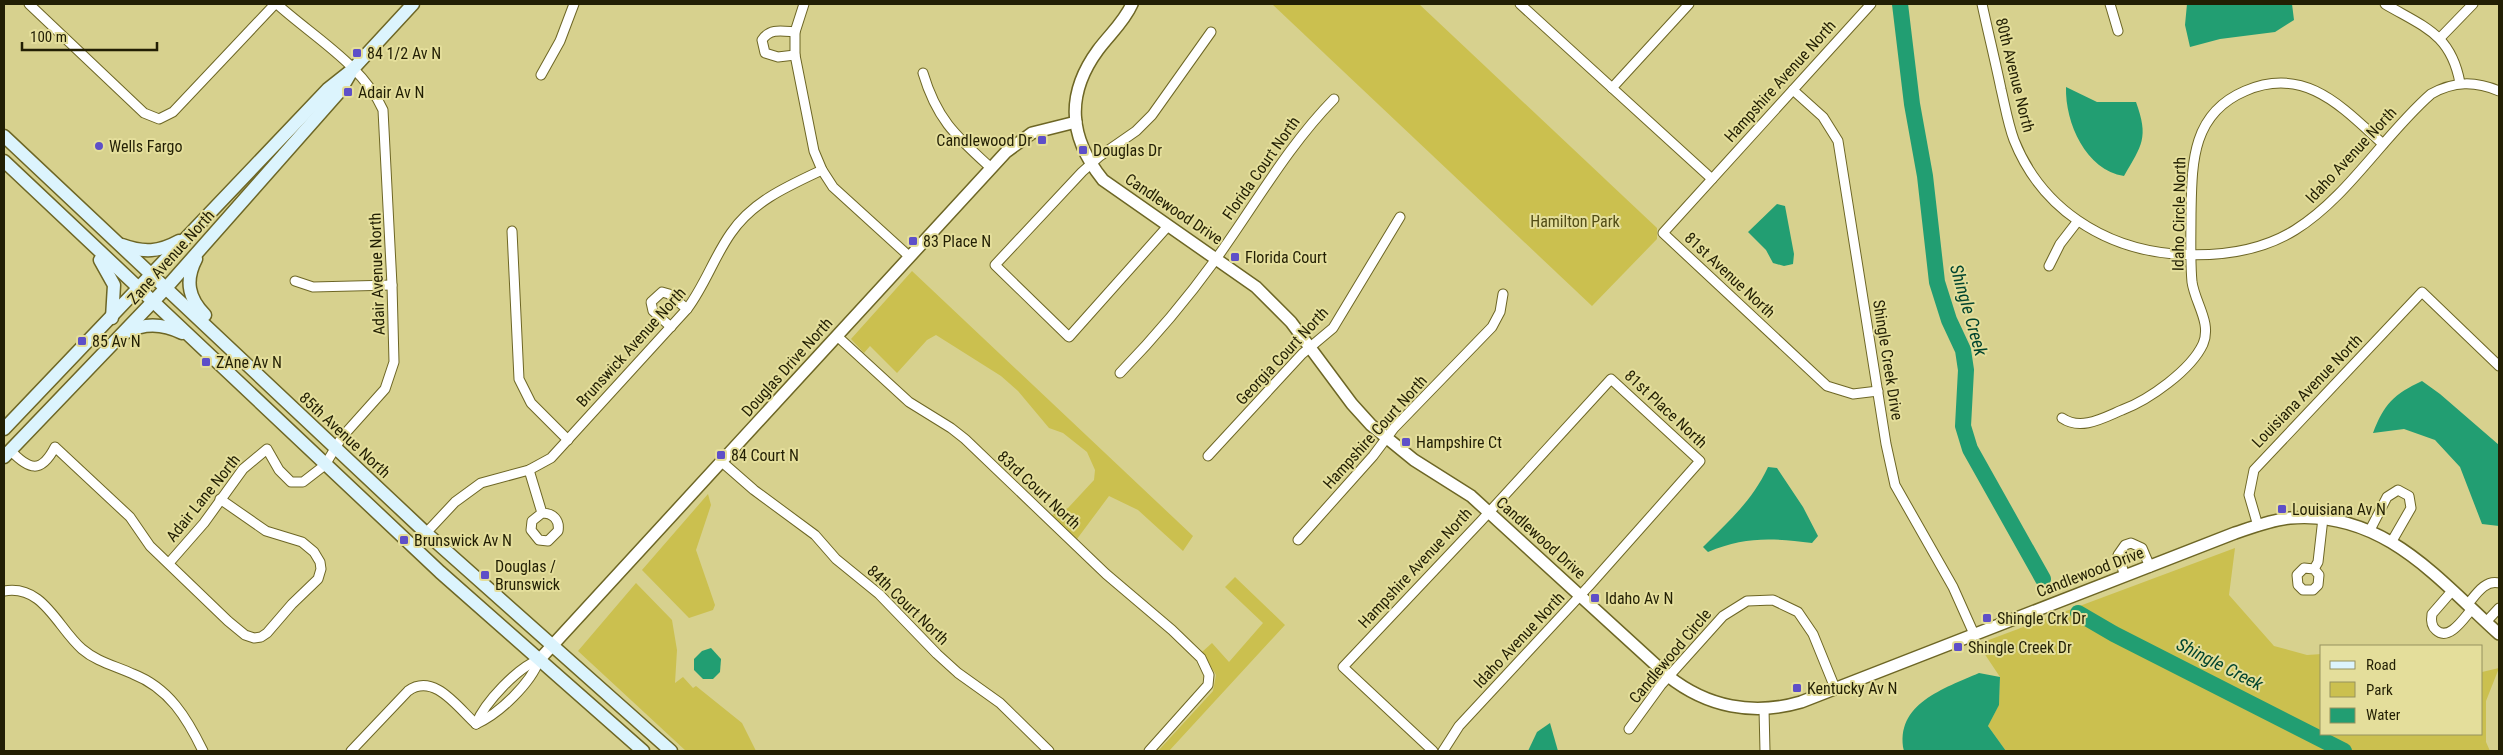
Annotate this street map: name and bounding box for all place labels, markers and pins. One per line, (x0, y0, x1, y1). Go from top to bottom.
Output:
place label: 84 1/2 Av N (367, 44, 441, 63)
marker: 84 1/2 Av N (351, 47, 363, 59)
place label: Adair Av N (358, 83, 424, 102)
marker: Adair Av N (342, 86, 354, 98)
place label: Candlewood Dr (936, 131, 1032, 150)
marker: Candlewood Dr (1036, 134, 1048, 146)
place label: Wells Fargo (109, 137, 183, 156)
marker: Wells Fargo (93, 140, 105, 152)
place label: Douglas Dr (1093, 141, 1162, 160)
marker: Douglas Dr (1077, 144, 1089, 156)
place label: 83 Place N (923, 232, 991, 251)
marker: 83 Place N (907, 235, 919, 247)
place label: Florida Court (1245, 248, 1327, 267)
marker: Florida Court (1229, 251, 1241, 263)
place label: 85 Av N (92, 332, 141, 351)
marker: 85 Av N (76, 335, 88, 347)
place label: ZAne Av N (216, 353, 282, 372)
marker: ZAne Av N (200, 356, 212, 368)
place label: Hampshire Ct (1416, 433, 1502, 452)
marker: Hampshire Ct (1400, 436, 1412, 448)
place label: 84 Court N (731, 446, 799, 465)
marker: 84 Court N (715, 449, 727, 461)
place label: Louisiana Av N (2292, 500, 2386, 519)
marker: Louisiana Av N (2276, 503, 2288, 515)
place label: Brunswick Av N (414, 531, 512, 550)
marker: Brunswick Av N (398, 534, 410, 546)
place label: Douglas / Brunswick (495, 557, 561, 594)
marker: Douglas / Brunswick (479, 569, 491, 581)
place label: Idaho Av N (1605, 589, 1673, 608)
marker: Idaho Av N (1589, 592, 1601, 604)
place label: Shingle Crk Dr (1997, 609, 2086, 628)
marker: Shingle Crk Dr (1981, 612, 1993, 624)
place label: Shingle Creek Dr (1968, 638, 2072, 657)
marker: Shingle Creek Dr (1952, 641, 1964, 653)
place label: Kentucky Av N (1807, 679, 1897, 698)
marker: Kentucky Av N (1791, 682, 1803, 694)

